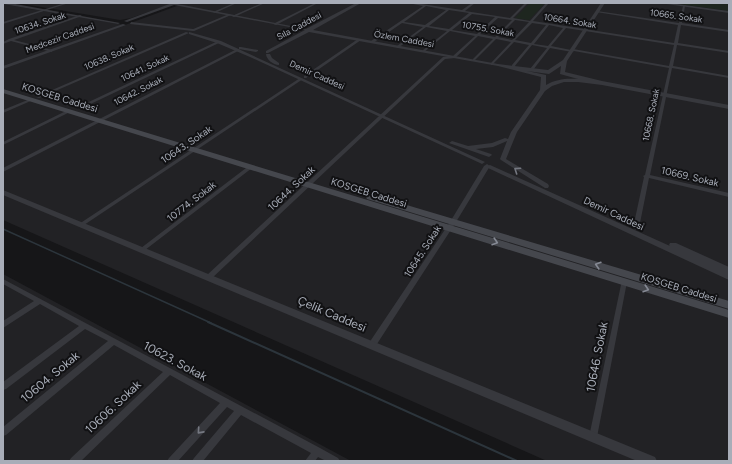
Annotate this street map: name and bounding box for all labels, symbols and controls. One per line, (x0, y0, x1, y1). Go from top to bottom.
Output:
street label: 10665. Sokak (649, 6, 704, 25)
street label: 10634. Sokak (13, 9, 67, 36)
street label: Sıla Caddesi (274, 9, 323, 42)
street label: 10664. Sokak (543, 11, 598, 30)
street label: 10755. Sokak (461, 19, 516, 39)
street label: Medcezir Caddesi (24, 20, 96, 55)
street label: Özlem Caddesi (373, 28, 435, 49)
street label: 10638. Sokak (82, 41, 136, 72)
street label: 10641. Sokak (119, 51, 171, 84)
street label: Demir Caddesi (288, 58, 346, 92)
street label: 10642. Sokak (112, 73, 165, 108)
street label: KOSGEB Caddesi (20, 80, 99, 115)
street label: 10668. Sokak (640, 87, 662, 142)
street label: 10643. Sokak (158, 122, 215, 166)
street label: 10644. Sokak (265, 163, 318, 214)
street label: 10669. Sokak (660, 164, 720, 189)
one-way arrow (514, 168, 521, 175)
street label: KOSGEB Caddesi (329, 175, 408, 210)
street label: 10774. Sokak (164, 178, 219, 225)
street label: Demir Caddesi (581, 194, 646, 233)
street label: 10645. Sokak (401, 223, 444, 280)
one-way arrow (492, 237, 499, 246)
one-way arrow (595, 261, 602, 270)
street label: KOSGEB Caddesi (639, 270, 718, 305)
one-way arrow (643, 284, 650, 293)
street label: Çelik Caddesi (296, 293, 368, 335)
street label: 10646. Sokak (583, 321, 611, 393)
street label: 10623. Sokak (141, 338, 209, 384)
street label: 10604. Sokak (18, 348, 82, 406)
street label: 10606. Sokak (82, 377, 144, 436)
one-way arrow (197, 426, 204, 434)

